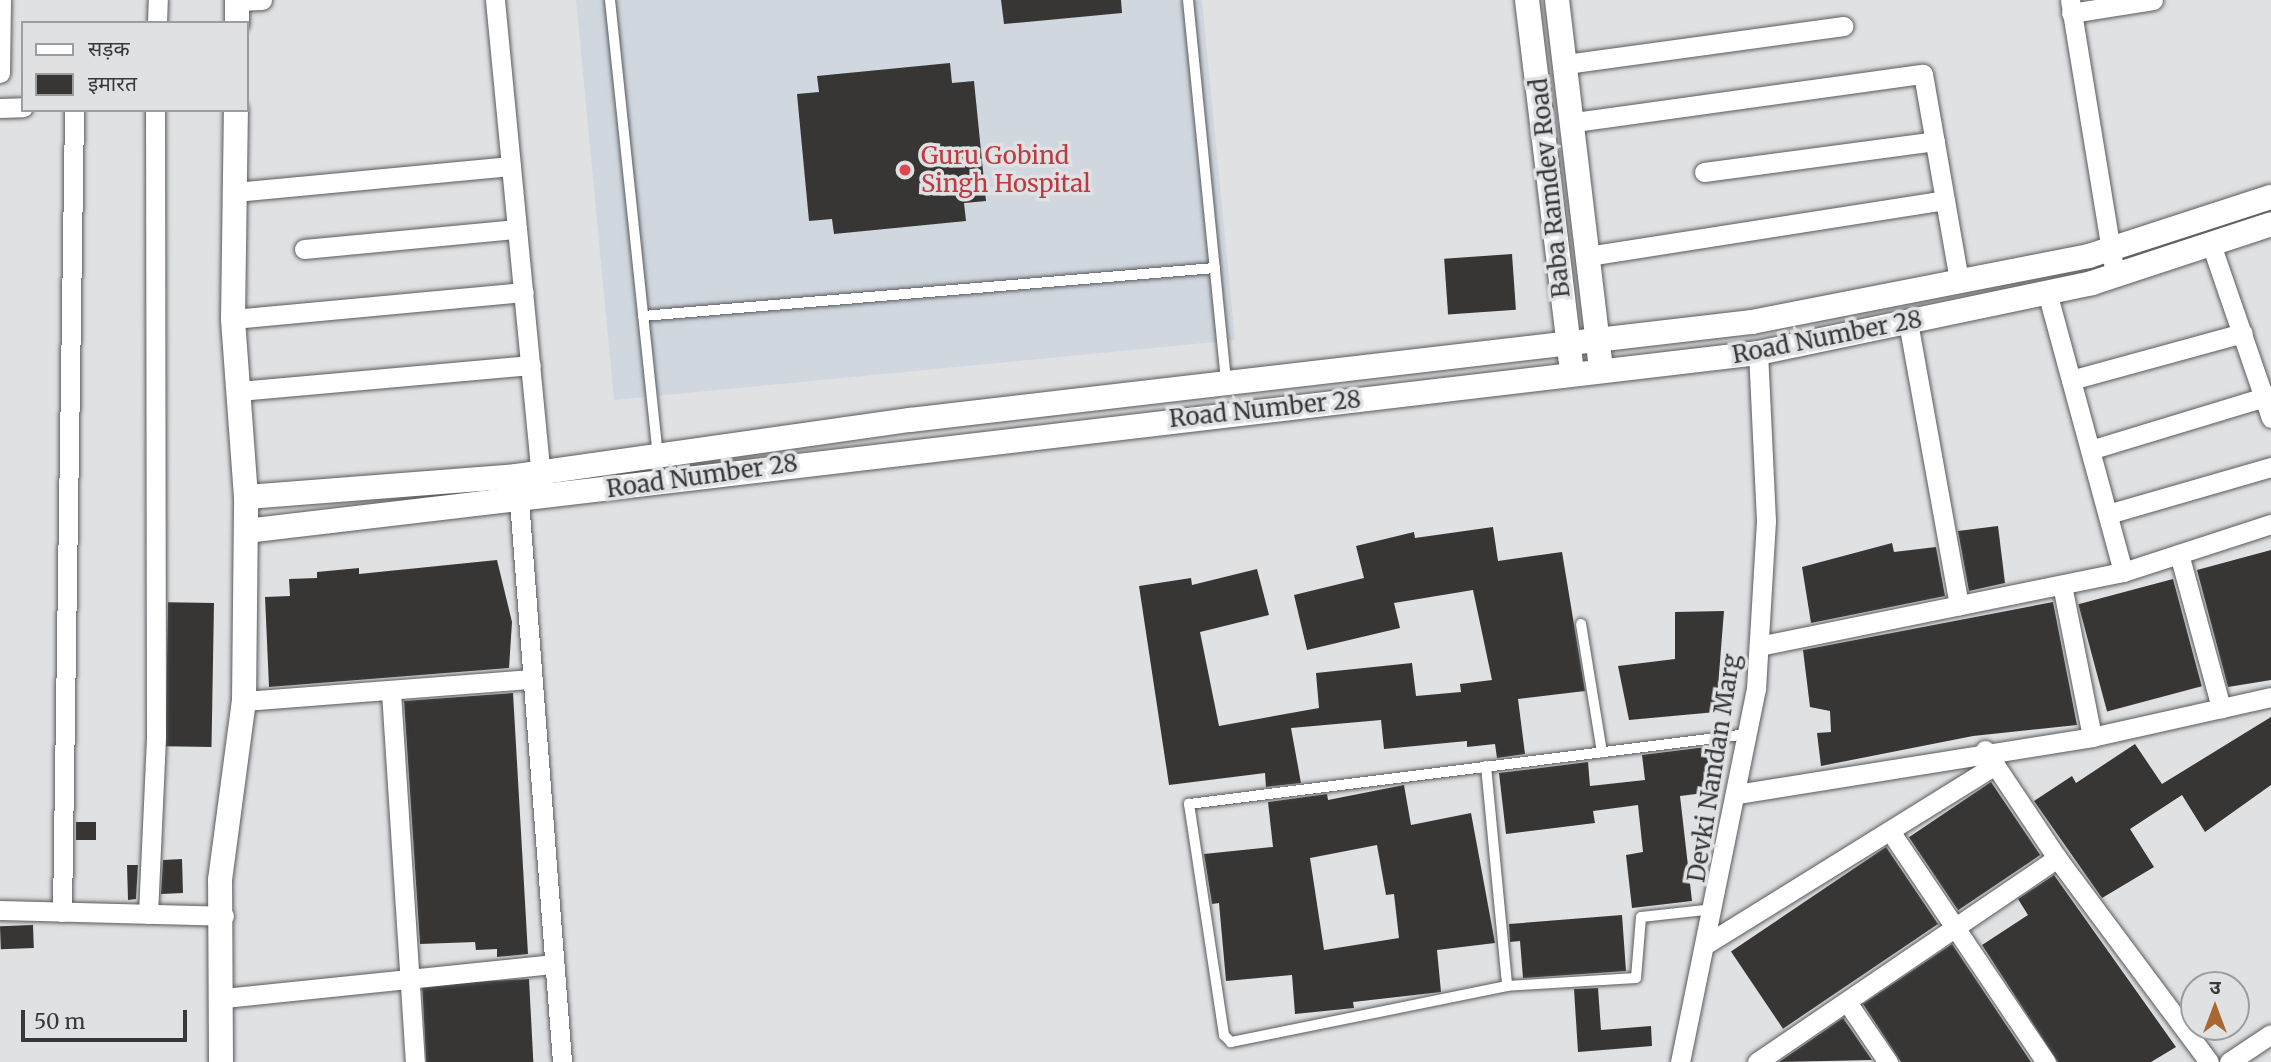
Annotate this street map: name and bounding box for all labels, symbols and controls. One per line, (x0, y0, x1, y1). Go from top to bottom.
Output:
legend (21, 21, 248, 112)
text: सड़क (88, 35, 130, 62)
text: इमारत (88, 70, 137, 97)
street label: Baba Ramdev Road (1524, 77, 1576, 299)
place label: Guru Gobind Singh Hospital (921, 142, 1091, 198)
marker: Guru Gobind Singh Hospital (895, 160, 915, 180)
street label: Road Number 28 (1730, 304, 1924, 370)
street label: Road Number 28 (1168, 385, 1362, 433)
street label: Road Number 28 (605, 448, 799, 504)
street label: Devki Nandan Marg (1682, 652, 1746, 884)
north arrow (2180, 971, 2250, 1041)
text: उ (2209, 975, 2221, 999)
scale bar (24, 996, 191, 1040)
text: 50 m (34, 1008, 85, 1035)

